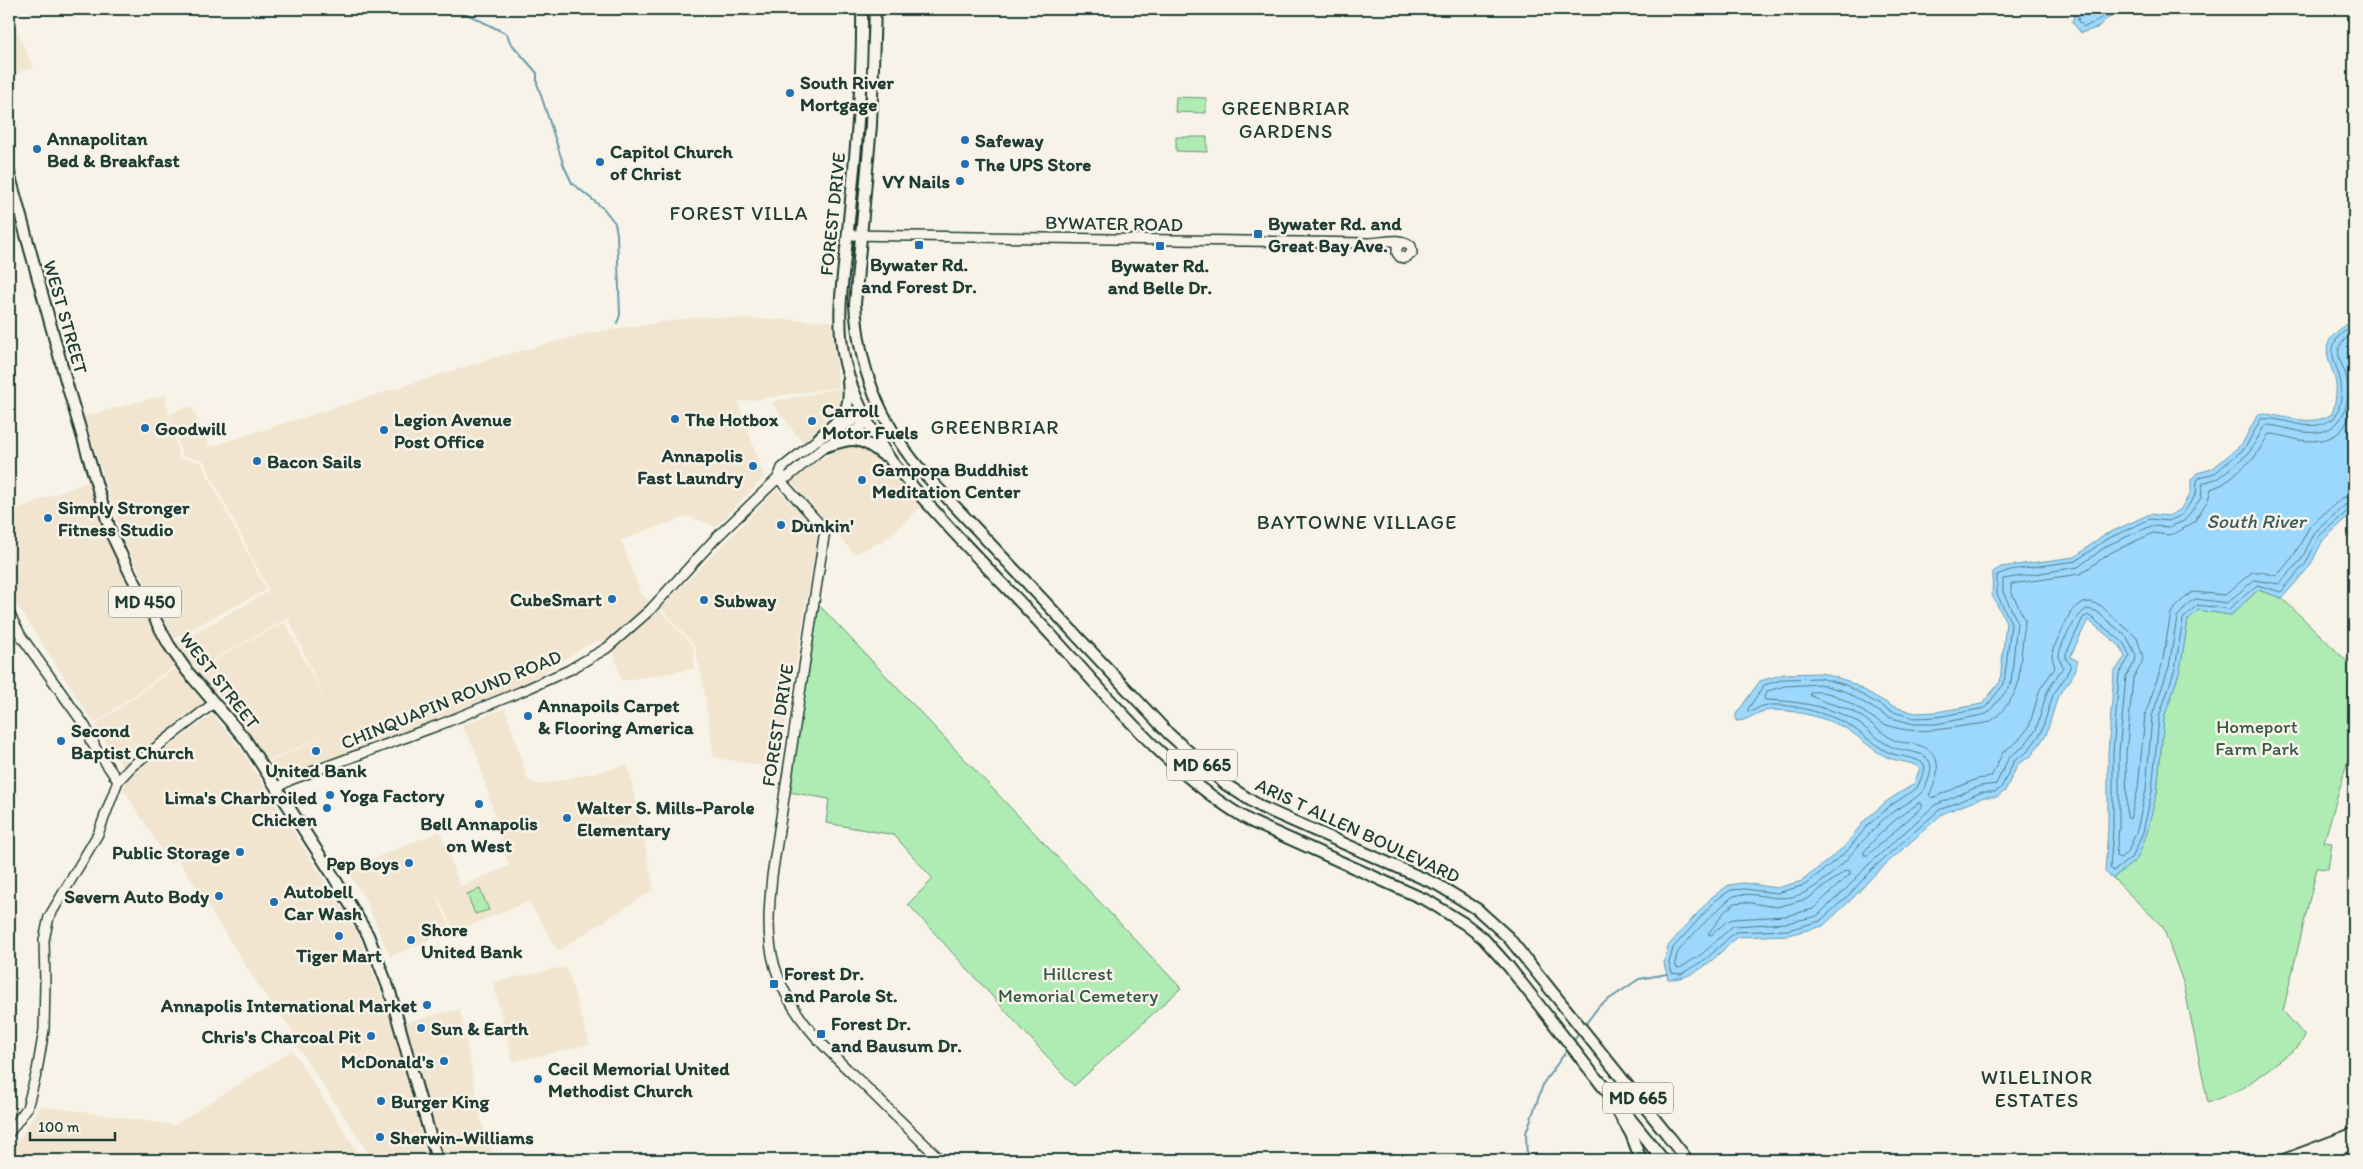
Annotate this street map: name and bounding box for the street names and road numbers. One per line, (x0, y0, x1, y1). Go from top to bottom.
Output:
street label: FOREST DRIVE (815, 151, 850, 277)
street label: BYWATER ROAD (1045, 211, 1183, 236)
street label: WEST STREET (38, 258, 93, 377)
road number: MD 450 (109, 586, 181, 618)
street label: WEST STREET (174, 627, 265, 734)
street label: CHINQUAPIN ROUND ROAD (338, 645, 565, 754)
street label: FOREST DRIVE (756, 662, 799, 788)
road number: MD 665 (1167, 750, 1237, 780)
street label: ARIS T ALLEN BOULEVARD (1252, 773, 1464, 888)
road number: MD 665 (1603, 1082, 1673, 1114)

